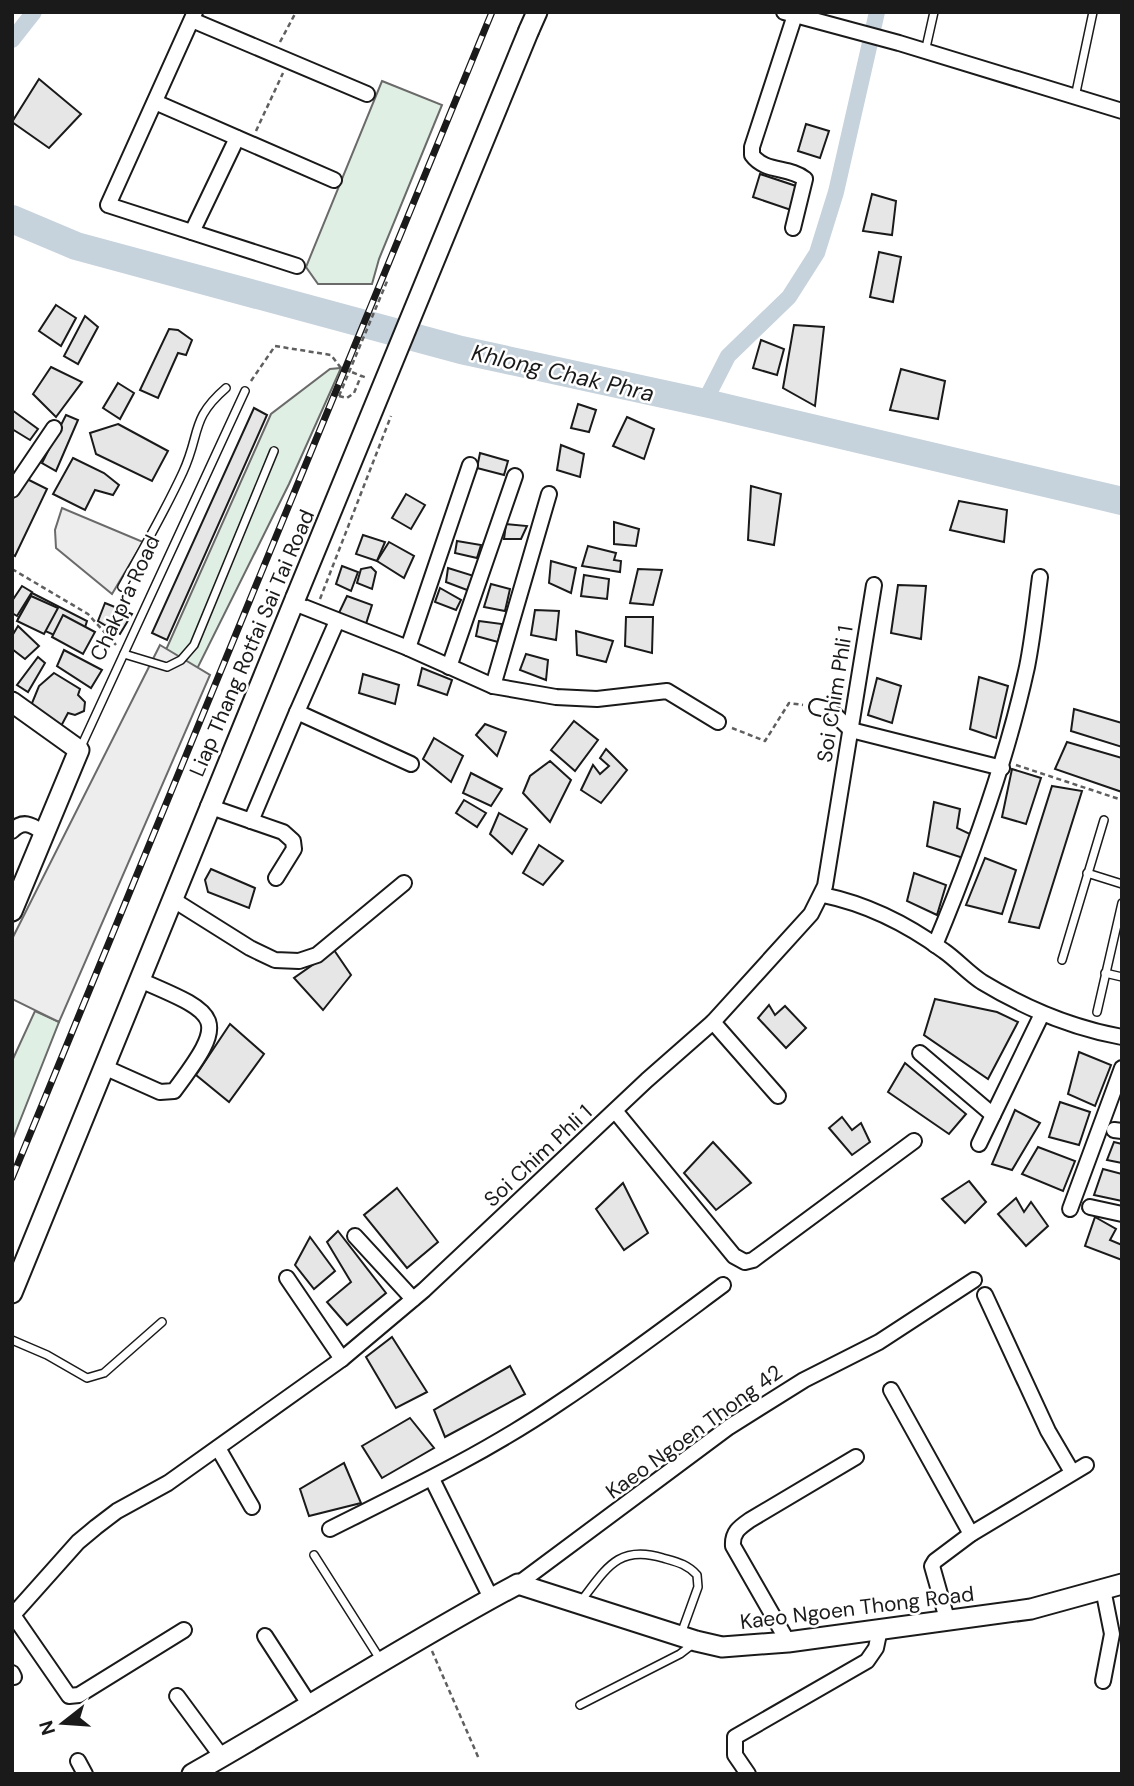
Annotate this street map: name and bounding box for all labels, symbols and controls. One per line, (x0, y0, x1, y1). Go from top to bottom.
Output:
water label: Khlong Chak Phra (469, 337, 657, 409)
street label: Liap Thang Rotfai Sai Tai Road (183, 505, 321, 781)
street label: Chakpra Road (84, 530, 166, 666)
street label: Soi Chim Phli 1 (810, 624, 860, 764)
street label: Soi Chim Phli 1 (478, 1099, 598, 1213)
street label: Kaeo Ngoen Thong 42 (600, 1359, 788, 1505)
street label: Kaeo Ngoen Thong Road (738, 1580, 976, 1636)
north arrow (28, 1688, 98, 1758)
text: N (33, 1718, 61, 1738)

